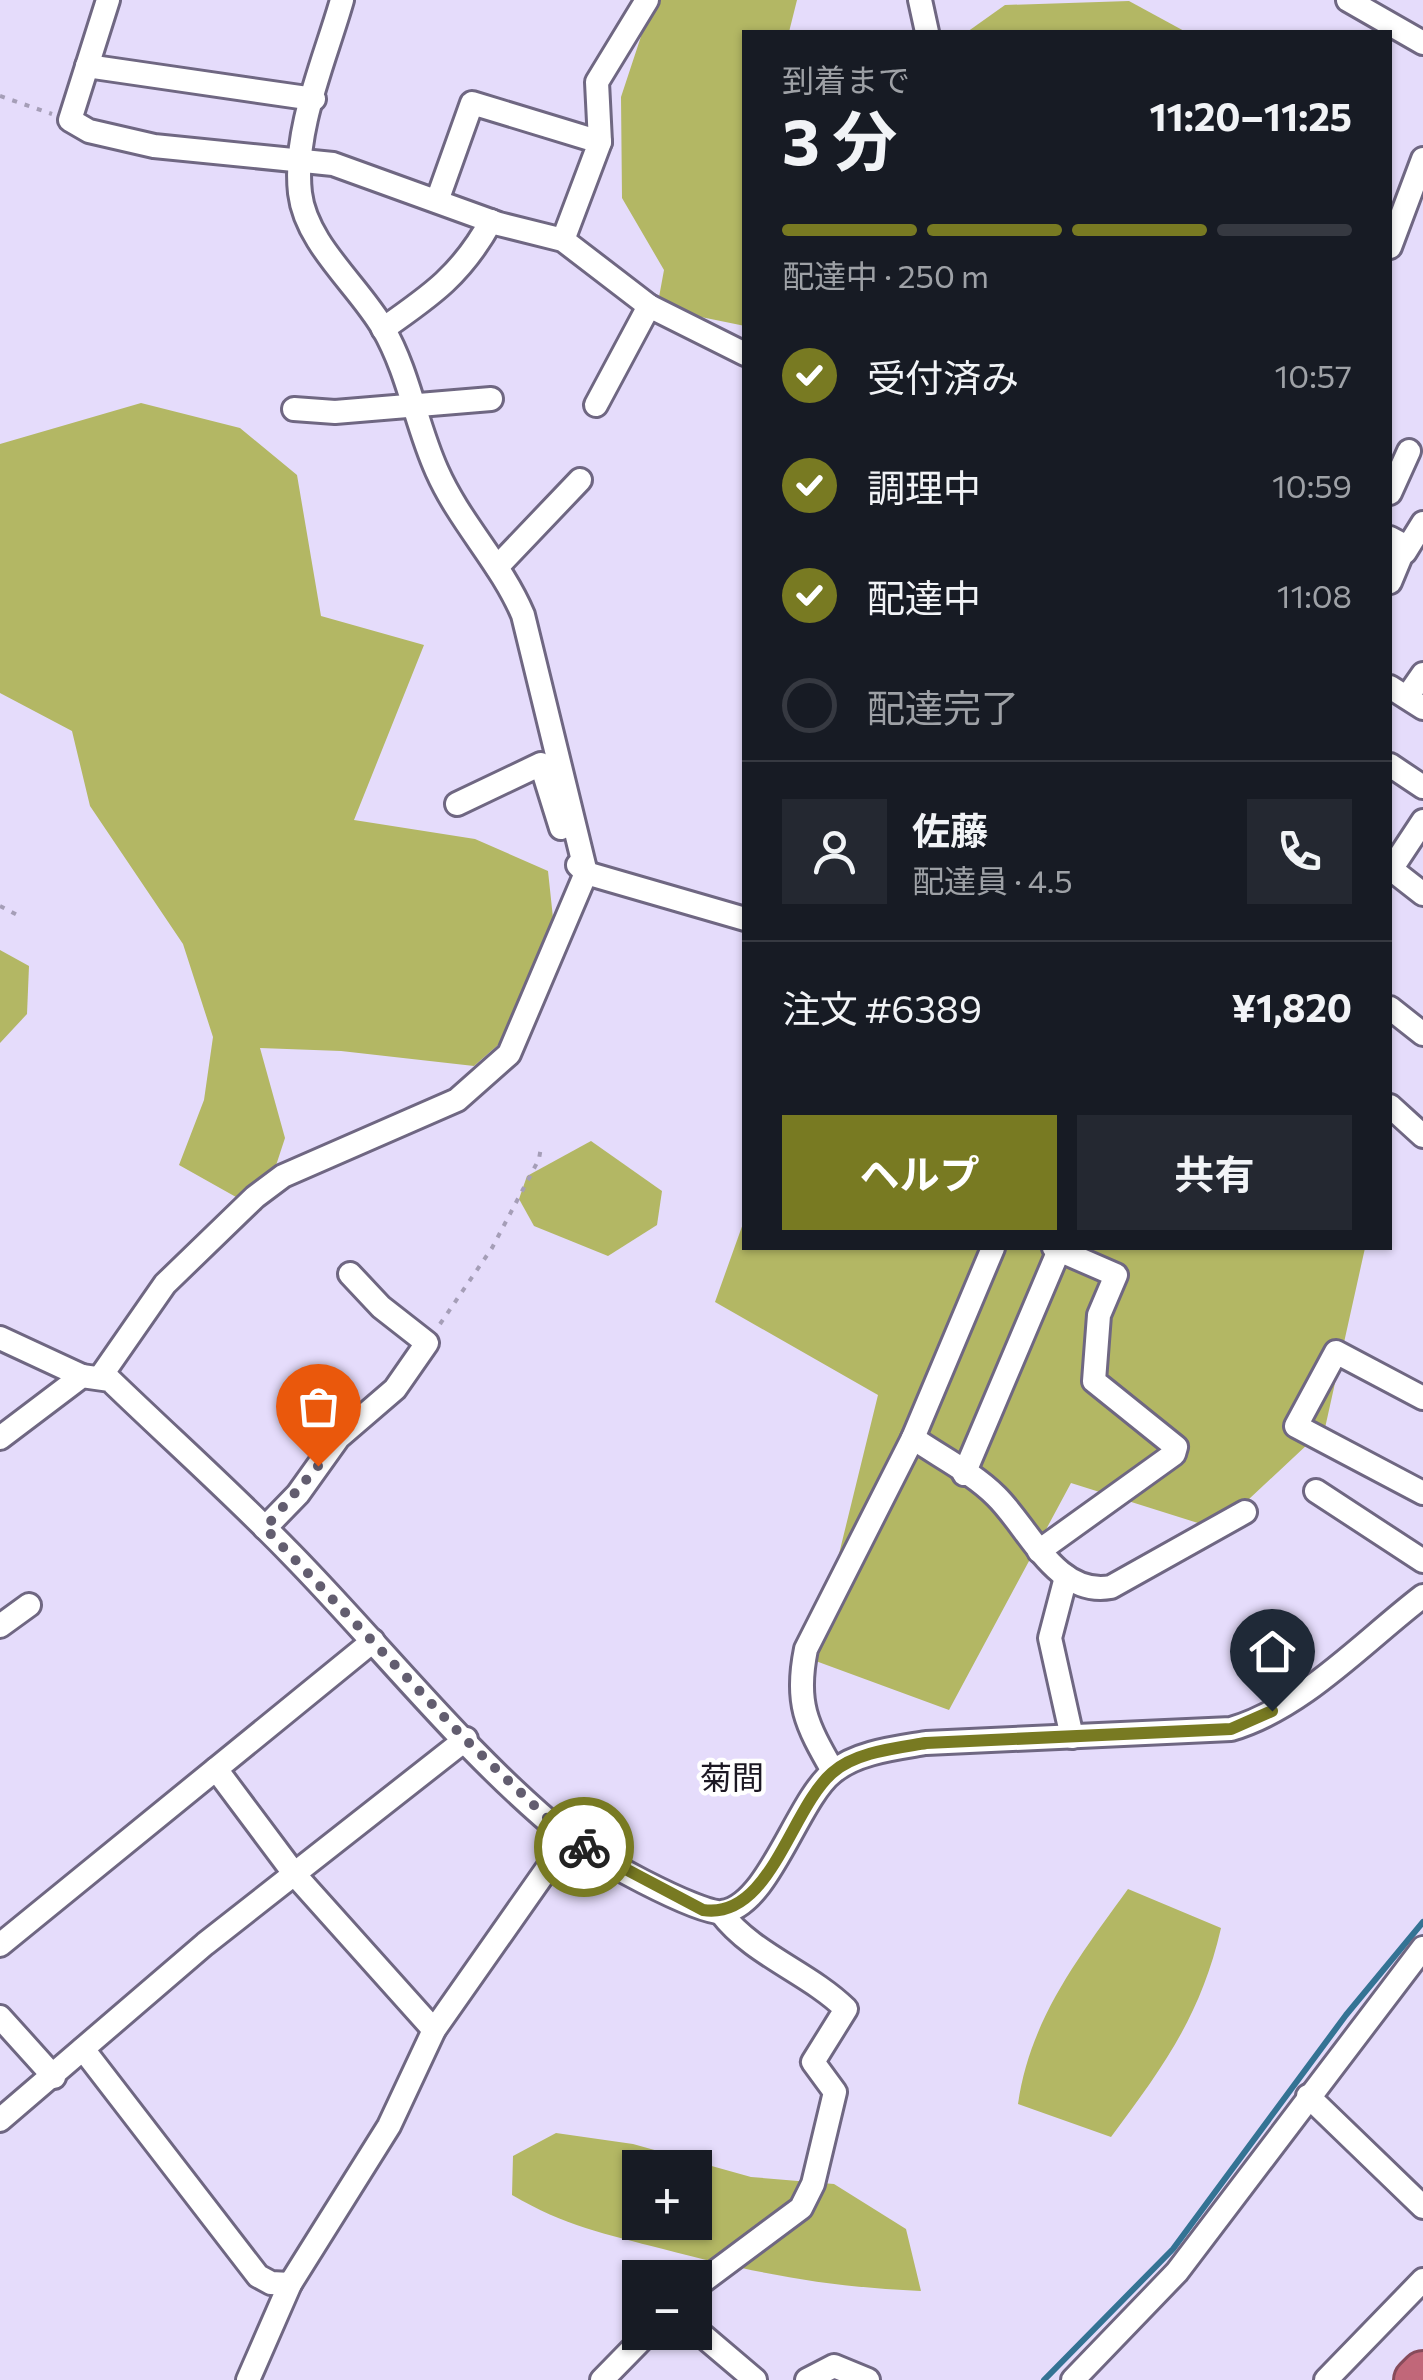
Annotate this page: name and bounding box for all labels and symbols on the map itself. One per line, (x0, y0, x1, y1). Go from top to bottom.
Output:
pin (276, 1364, 361, 1467)
pin (1230, 1609, 1315, 1712)
district label: 菊間 (700, 1756, 764, 1796)
courier (534, 1797, 634, 1897)

